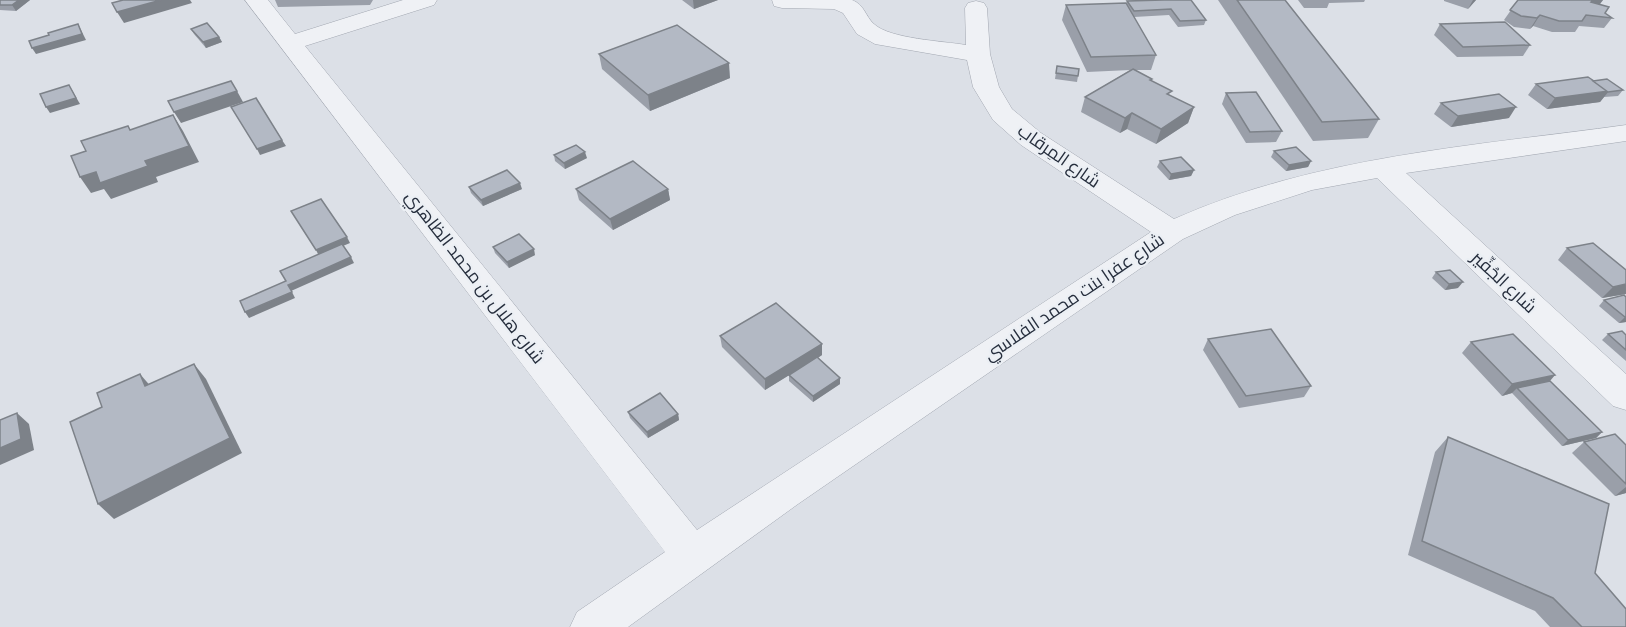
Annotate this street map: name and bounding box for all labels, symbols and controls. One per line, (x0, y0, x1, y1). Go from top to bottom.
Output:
street label: شارع المِرقاب (1013, 119, 1105, 193)
street label: شارع هلال بن محمد الظاهري (398, 185, 550, 370)
street label: شارع عفرا بنت محمد الفلاسي (979, 227, 1170, 367)
street label: شارع الجُفِّير (1465, 244, 1542, 319)

